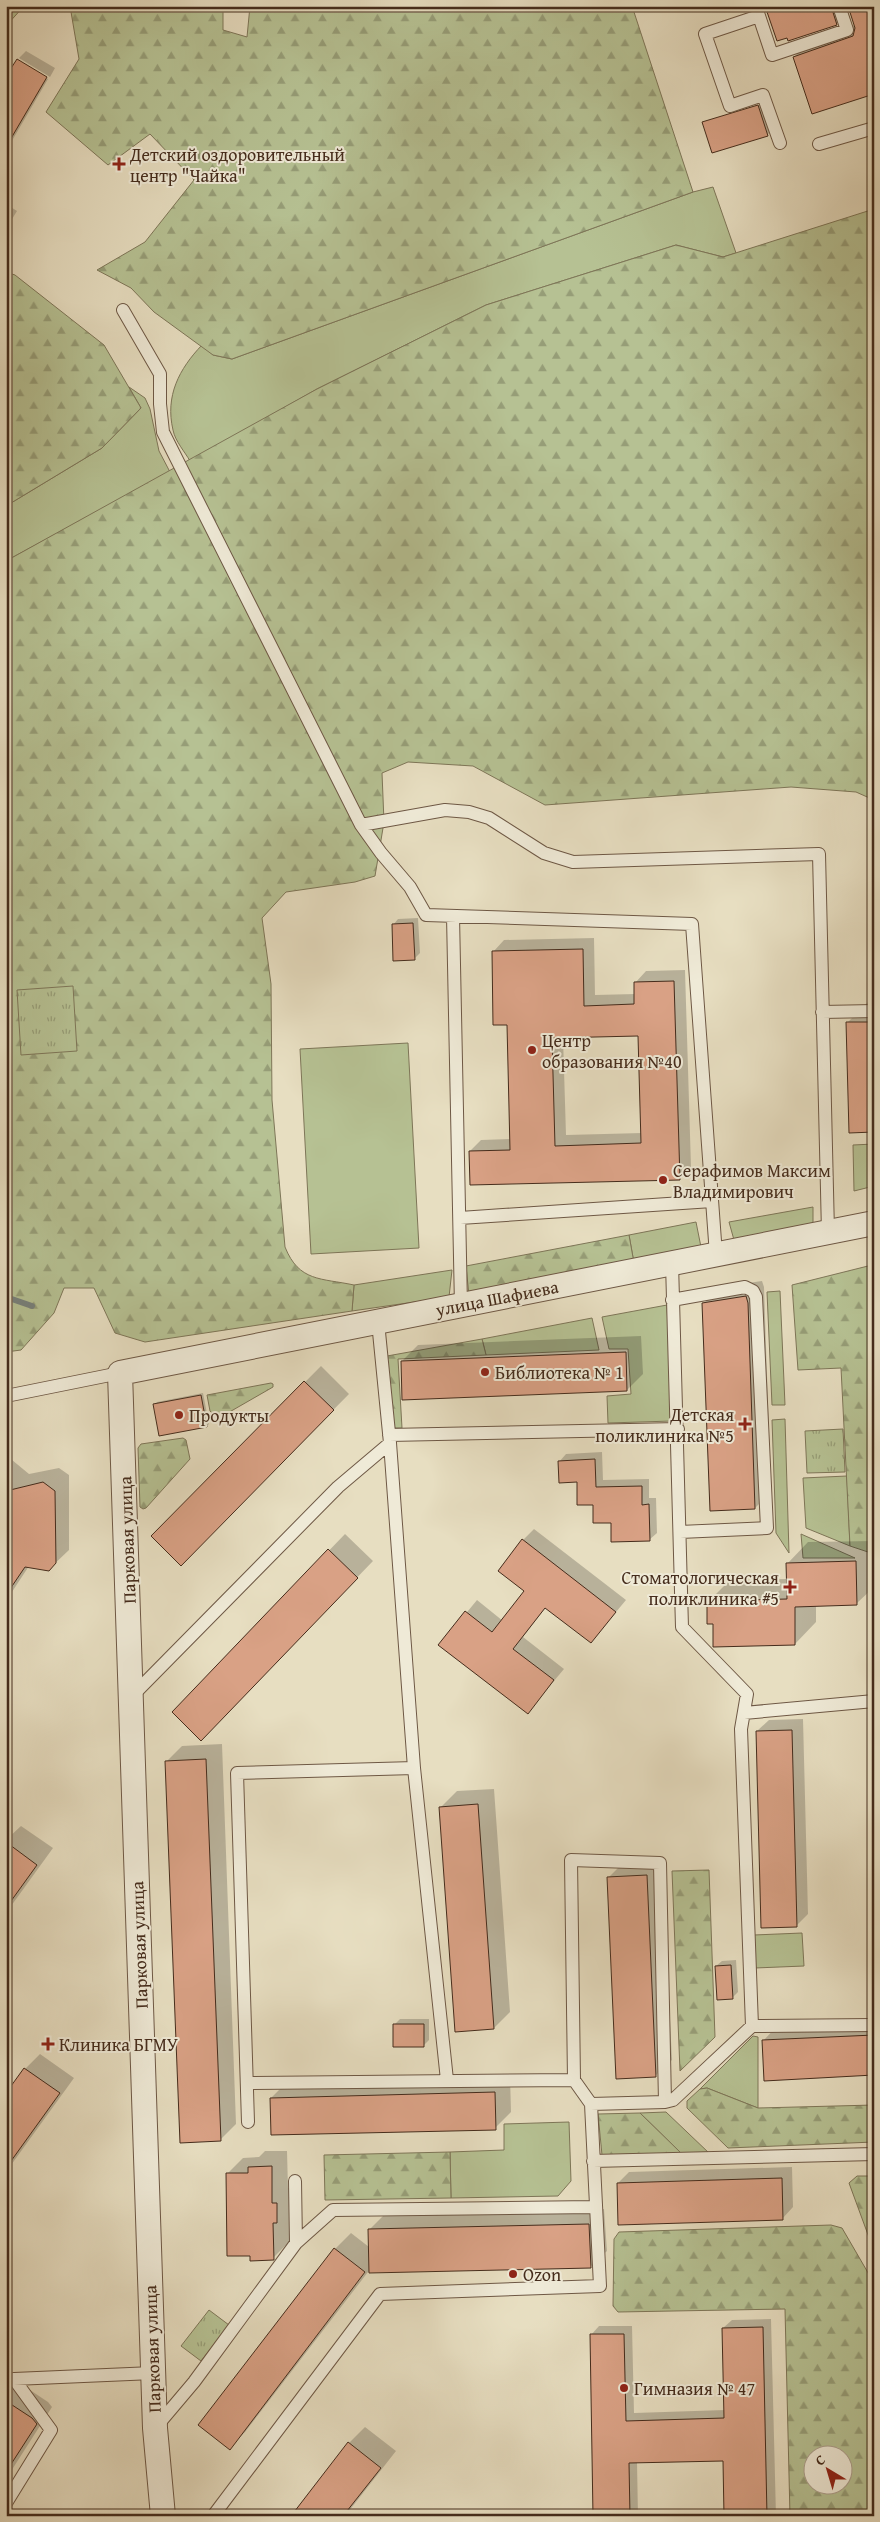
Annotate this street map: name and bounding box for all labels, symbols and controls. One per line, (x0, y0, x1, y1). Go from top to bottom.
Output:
place label: Детский оздоровительный центр "Чайка" (129, 141, 345, 189)
marker: Детский оздоровительный центр "Чайка" (112, 157, 126, 171)
place label: Центр образования №40 (542, 1027, 682, 1075)
marker: Центр образования №40 (526, 1044, 538, 1056)
place label: Серафимов Максим Владимирович (673, 1157, 831, 1205)
marker: Серафимов Максим Владимирович (657, 1174, 669, 1186)
street label: улица Шафиева (432, 1273, 561, 1323)
place label: Библиотека № 1 (495, 1359, 624, 1386)
marker: Библиотека № 1 (479, 1366, 491, 1378)
place label: Детская поликлиника №5 (595, 1401, 734, 1449)
place label: Продукты (189, 1402, 270, 1429)
marker: Продукты (173, 1409, 185, 1421)
marker: Детская поликлиника №5 (738, 1417, 752, 1431)
street label: Парковая улица (111, 1475, 143, 1604)
place label: Стоматологическая поликлиника #5 (621, 1564, 779, 1612)
marker: Стоматологическая поликлиника #5 (783, 1580, 797, 1594)
street label: Парковая улица (123, 1880, 155, 2009)
place label: Клиника БГМУ (59, 2031, 178, 2058)
marker: Клиника БГМУ (41, 2037, 55, 2051)
place label: Ozon (523, 2261, 561, 2288)
marker: Ozon (507, 2268, 519, 2280)
street label: Парковая улица (136, 2284, 168, 2413)
place label: Гимназия № 47 (634, 2375, 755, 2402)
marker: Гимназия № 47 (618, 2382, 630, 2394)
north arrow (802, 2444, 852, 2494)
text: С (811, 2449, 829, 2470)

